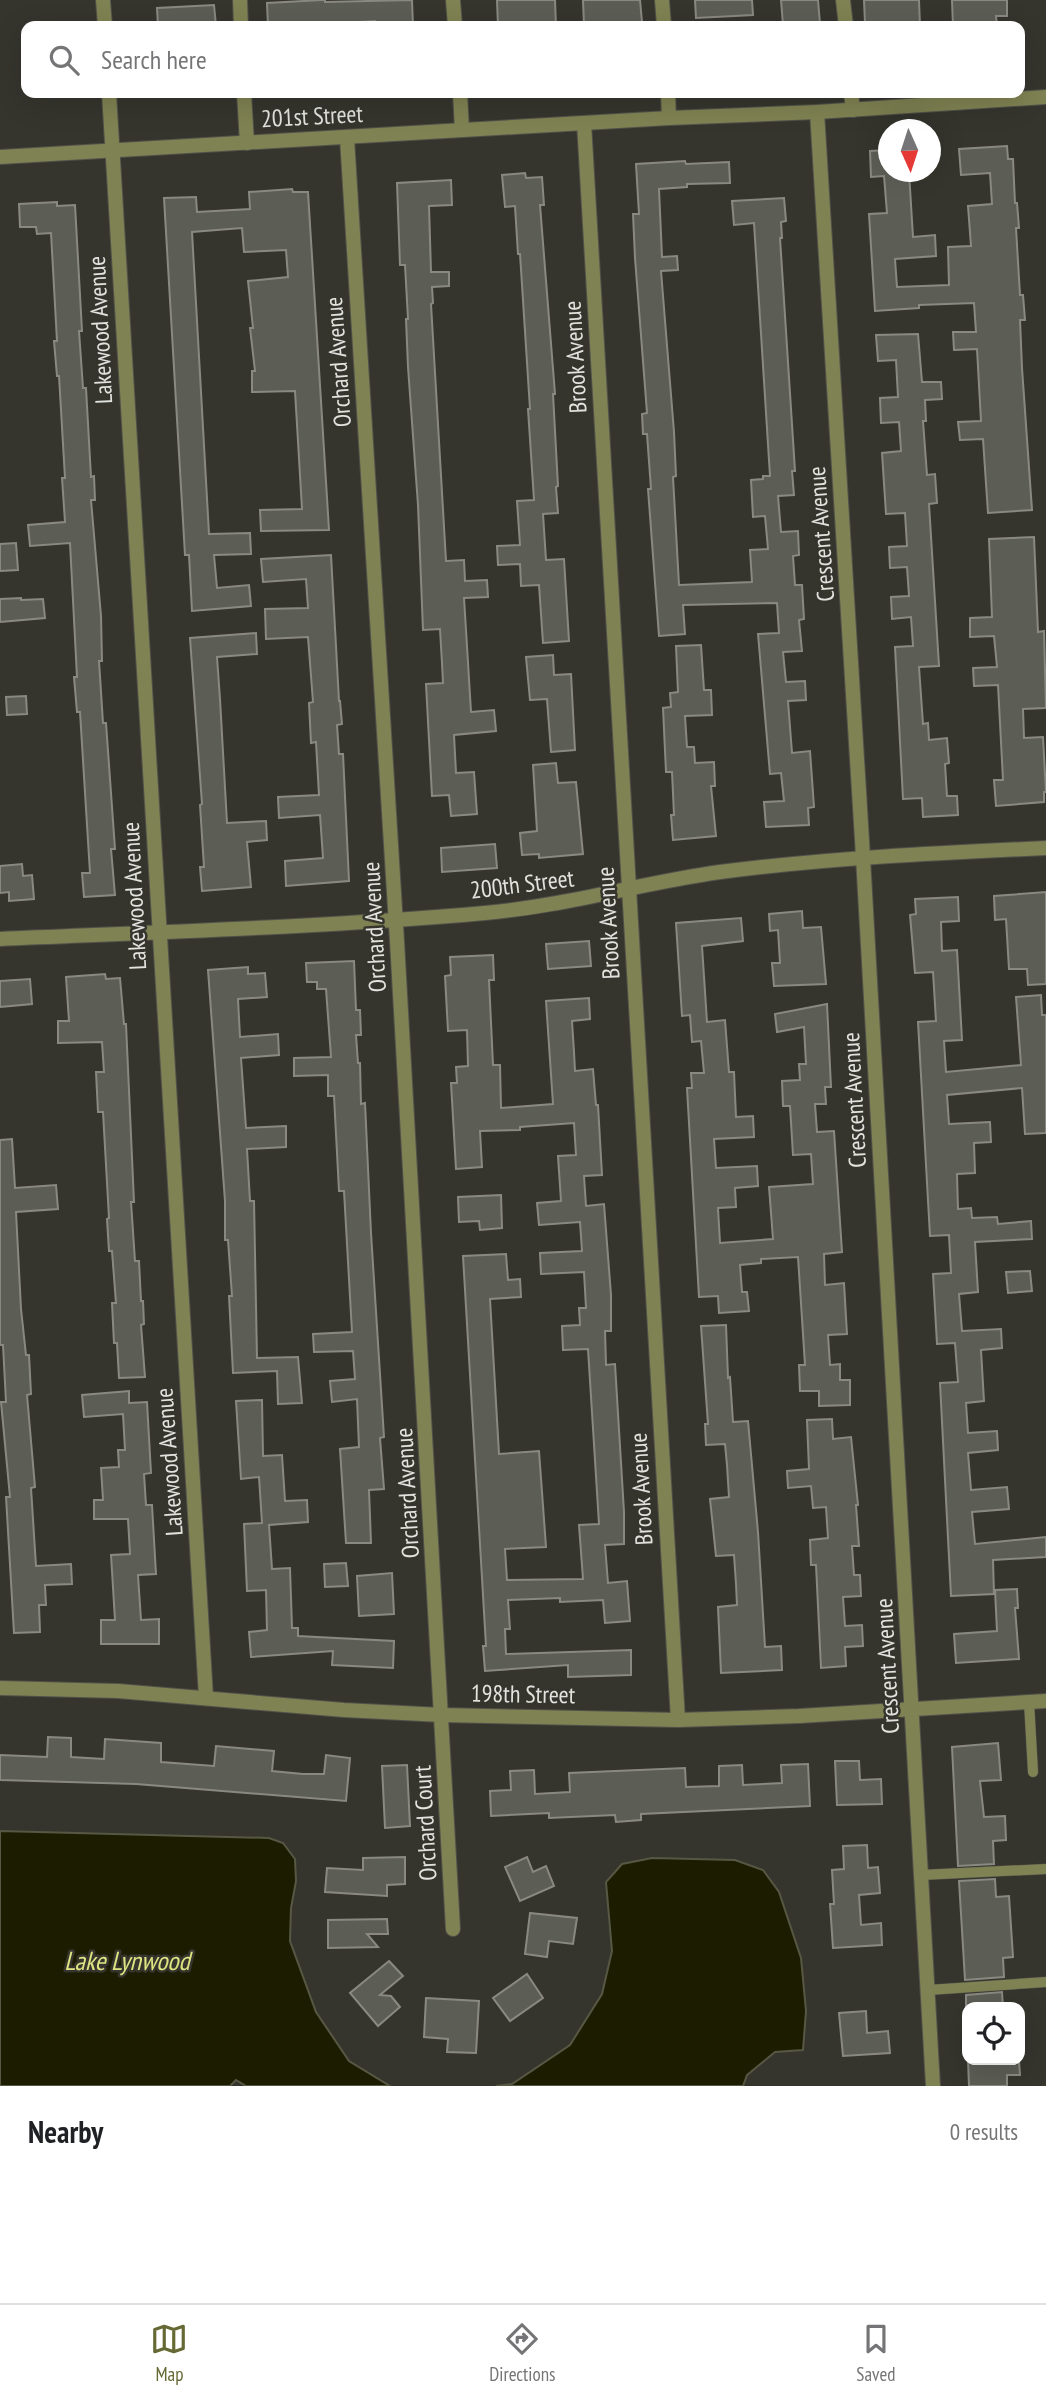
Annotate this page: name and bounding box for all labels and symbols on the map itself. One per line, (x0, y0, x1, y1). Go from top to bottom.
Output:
street label: 201st Street (260, 98, 364, 134)
north arrow (878, 119, 941, 182)
street label: Lakewood Avenue (81, 255, 119, 405)
street label: Orchard Avenue (318, 296, 358, 428)
street label: Brook Avenue (557, 300, 593, 414)
street label: Crescent Avenue (801, 465, 841, 603)
street label: Lakewood Avenue (115, 821, 153, 971)
street label: Orchard Avenue (355, 861, 393, 993)
street label: 200th Street (468, 862, 576, 906)
street label: Brook Avenue (590, 866, 626, 980)
street label: Crescent Avenue (835, 1031, 873, 1169)
street label: Lakewood Avenue (148, 1387, 190, 1537)
street label: Orchard Avenue (388, 1427, 426, 1559)
street label: Brook Avenue (623, 1432, 659, 1546)
street label: Crescent Avenue (868, 1597, 906, 1735)
street label: 198th Street (471, 1678, 576, 1710)
street label: Orchard Court (406, 1764, 443, 1881)
water label: Lake Lynwood (64, 1944, 194, 1977)

